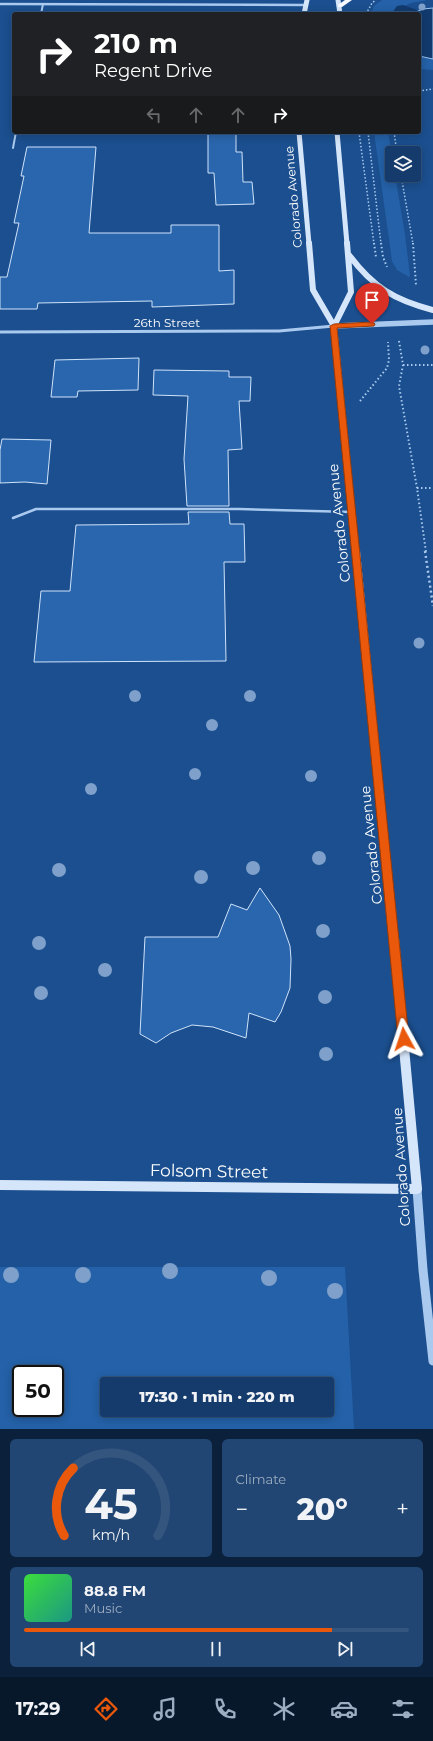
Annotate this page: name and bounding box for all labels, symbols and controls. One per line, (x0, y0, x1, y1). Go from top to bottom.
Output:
text: 210 m (94, 26, 178, 60)
icon: right (28, 28, 80, 80)
text: Regent Drive (94, 60, 212, 82)
icon: left (143, 104, 165, 126)
icon: ahead (185, 104, 207, 126)
icon: ahead (227, 104, 249, 126)
icon: right (269, 104, 291, 126)
street label: Colorado Avenue (281, 146, 305, 248)
map controls (385, 146, 421, 182)
button: layers (385, 146, 421, 182)
pin (355, 283, 389, 324)
icon: arrive (361, 289, 383, 311)
street label: 26th Street (134, 315, 200, 330)
street label: Colorado Avenue (324, 463, 354, 583)
street label: Colorado Avenue (356, 785, 386, 905)
position arrow (383, 1018, 425, 1060)
street label: Colorado Avenue (388, 1107, 414, 1227)
street label: Folsom Street (150, 1160, 269, 1182)
speed limit sign: 50 (12, 1365, 64, 1417)
text: 17:30 · 1 min · 220 m (139, 1387, 295, 1406)
text: Climate (236, 1471, 286, 1487)
text: 45 (84, 1479, 137, 1529)
text: 20° (297, 1491, 348, 1528)
text: − (236, 1496, 248, 1523)
text: + (396, 1496, 409, 1523)
text: km/h (92, 1526, 130, 1544)
text: 88.8 FM (84, 1581, 146, 1600)
text: Music (84, 1600, 122, 1616)
icon: previous (77, 1638, 99, 1660)
icon: pause (205, 1638, 227, 1660)
icon: next (334, 1638, 356, 1660)
icon: directions (92, 1695, 120, 1723)
icon: music (151, 1695, 179, 1723)
icon: phone (211, 1695, 239, 1723)
icon: climate (270, 1695, 298, 1723)
icon: car (330, 1695, 358, 1723)
icon: filters (389, 1695, 417, 1723)
text: 17:29 (16, 1698, 60, 1720)

